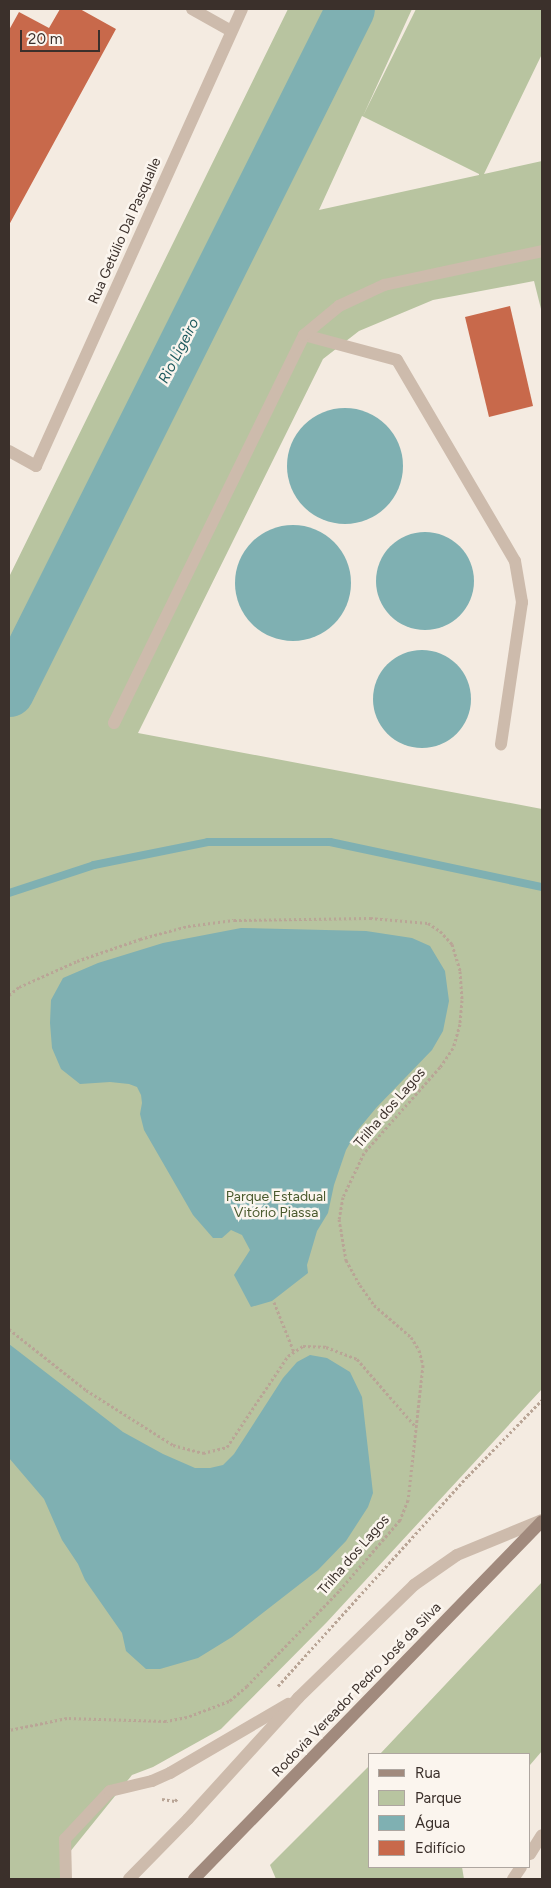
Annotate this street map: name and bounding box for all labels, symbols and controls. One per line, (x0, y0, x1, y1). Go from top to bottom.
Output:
scale bar (22, 20, 102, 52)
text: 20 m (28, 30, 62, 48)
street label: Rua Getúlio Dal Pasqualle (85, 155, 165, 307)
water label: Rio Ligeiro (155, 315, 203, 387)
street label: Trilha dos Lagos (351, 1065, 429, 1151)
park label: Parque Estadual Vitório Piassa (226, 1189, 326, 1222)
street label: Trilha dos Lagos (315, 1512, 393, 1598)
street label: Rodovia Vereador Pedro José da Silva (269, 1599, 445, 1781)
legend (368, 1753, 531, 1868)
text: Rua (415, 1764, 440, 1782)
text: Parque (415, 1789, 462, 1807)
text: Água (415, 1814, 450, 1832)
text: Edifício (415, 1839, 465, 1857)

